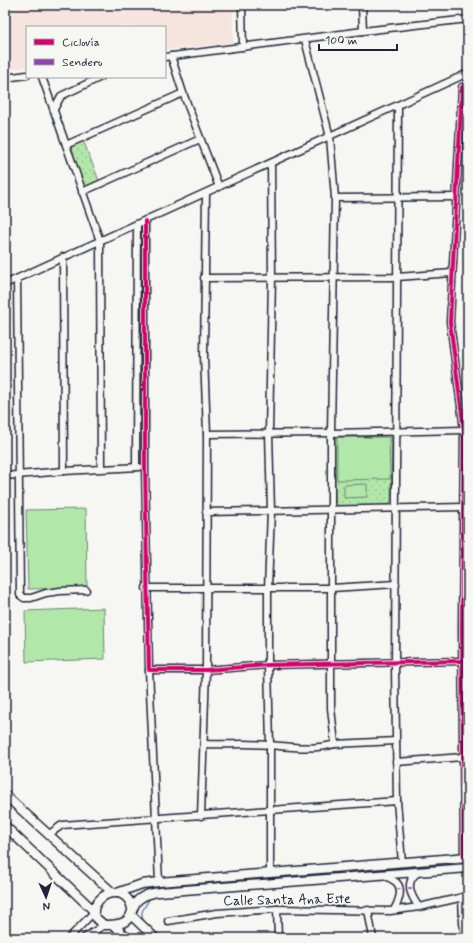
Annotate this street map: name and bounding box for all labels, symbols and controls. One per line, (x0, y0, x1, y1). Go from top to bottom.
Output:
legend (26, 26, 166, 78)
scale bar (319, 26, 397, 52)
text: 100 m (325, 33, 357, 49)
text: Ciclovía (62, 35, 100, 51)
text: Sendero (62, 55, 103, 71)
north arrow (26, 877, 66, 917)
street label: Calle Santa Ana Este (223, 890, 351, 910)
text: N (42, 899, 50, 913)

